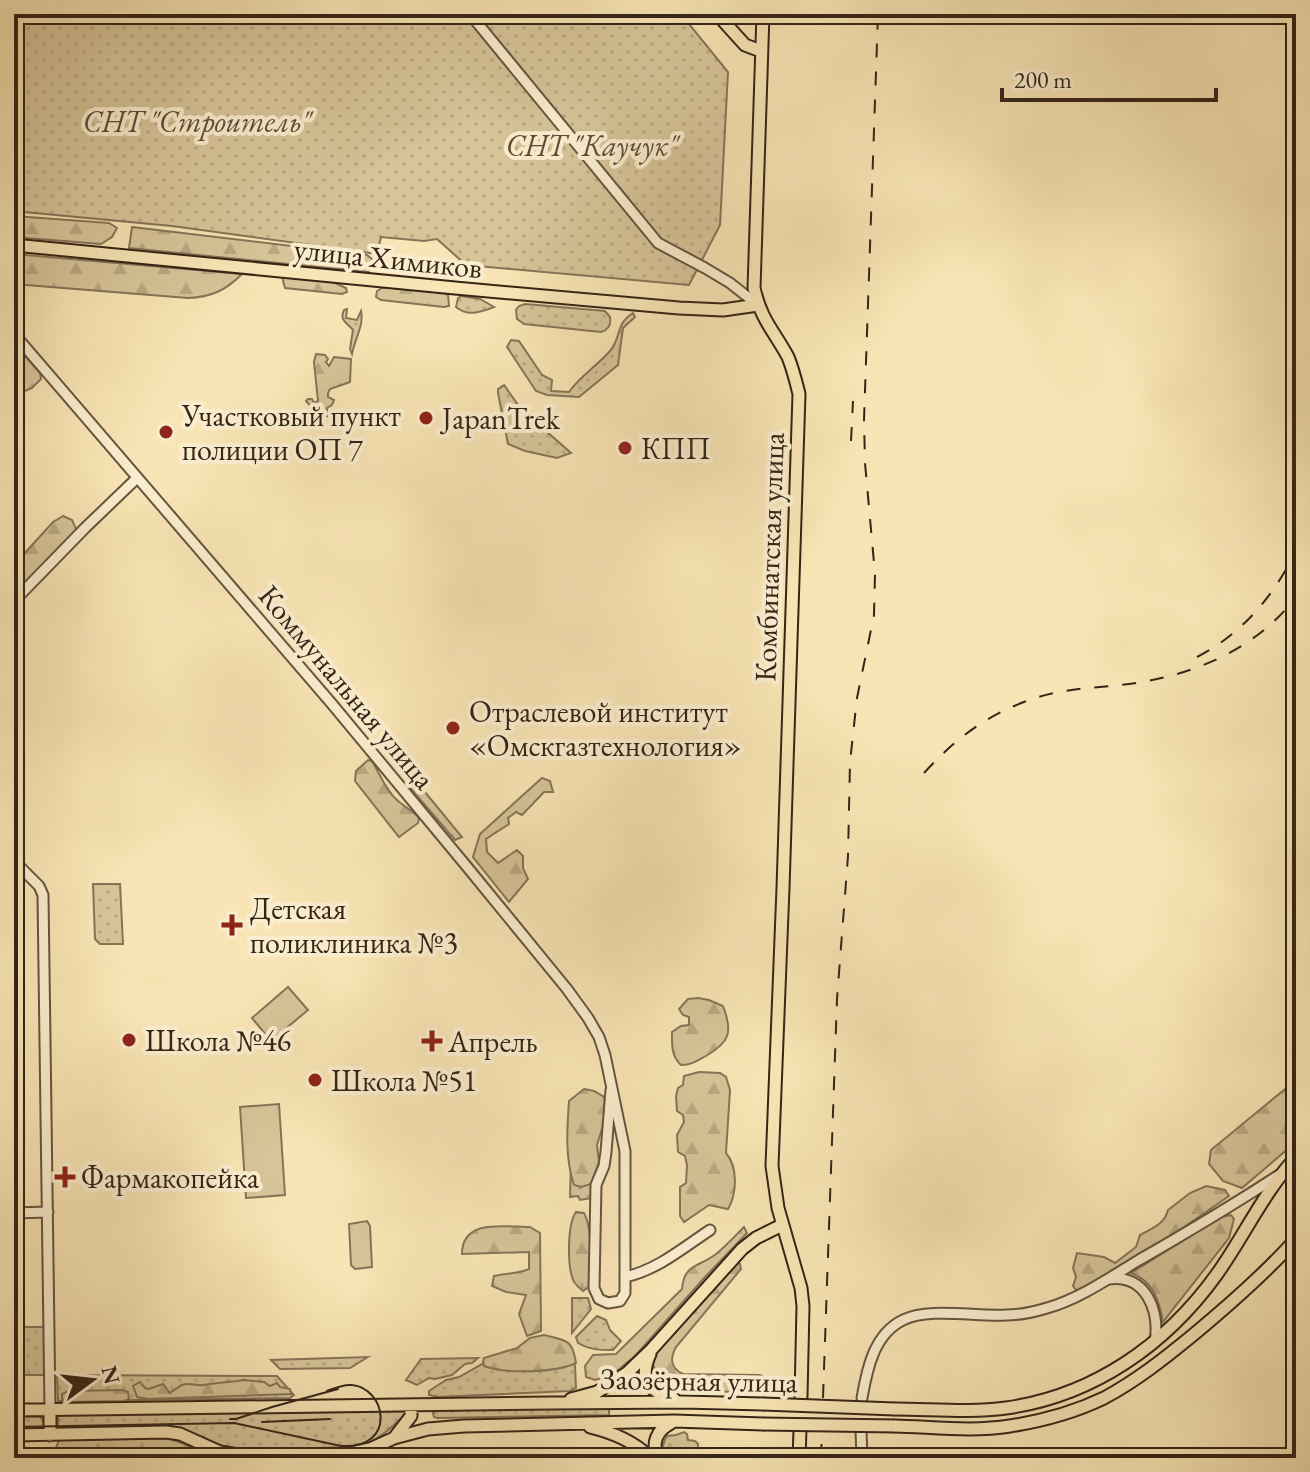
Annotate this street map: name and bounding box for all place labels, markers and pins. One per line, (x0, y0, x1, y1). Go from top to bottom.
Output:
place label: Участковый пункт полиции ОП 7 (181, 396, 401, 469)
place label: JapanTrek (439, 399, 561, 438)
marker: JapanTrek (417, 409, 435, 427)
marker: Участковый пункт полиции ОП 7 (157, 423, 175, 441)
place label: КПП (641, 429, 711, 468)
marker: КПП (616, 439, 634, 457)
place label: Отраслевой институт «Омскгазтехнология» (469, 692, 742, 765)
marker: Отраслевой институт «Омскгазтехнология» (444, 719, 462, 737)
place label: Детская поликлиника №3 (250, 889, 458, 962)
marker: Детская поликлиника №3 (221, 914, 243, 936)
place label: Школа №46 (145, 1021, 291, 1060)
place label: Апрель (447, 1022, 538, 1061)
marker: Школа №46 (120, 1031, 138, 1049)
marker: Апрель (423, 1032, 441, 1050)
place label: Школа №51 (331, 1061, 477, 1100)
marker: Школа №51 (306, 1071, 324, 1089)
place label: Фармакопейка (81, 1158, 259, 1197)
marker: Фармакопейка (56, 1168, 74, 1186)

